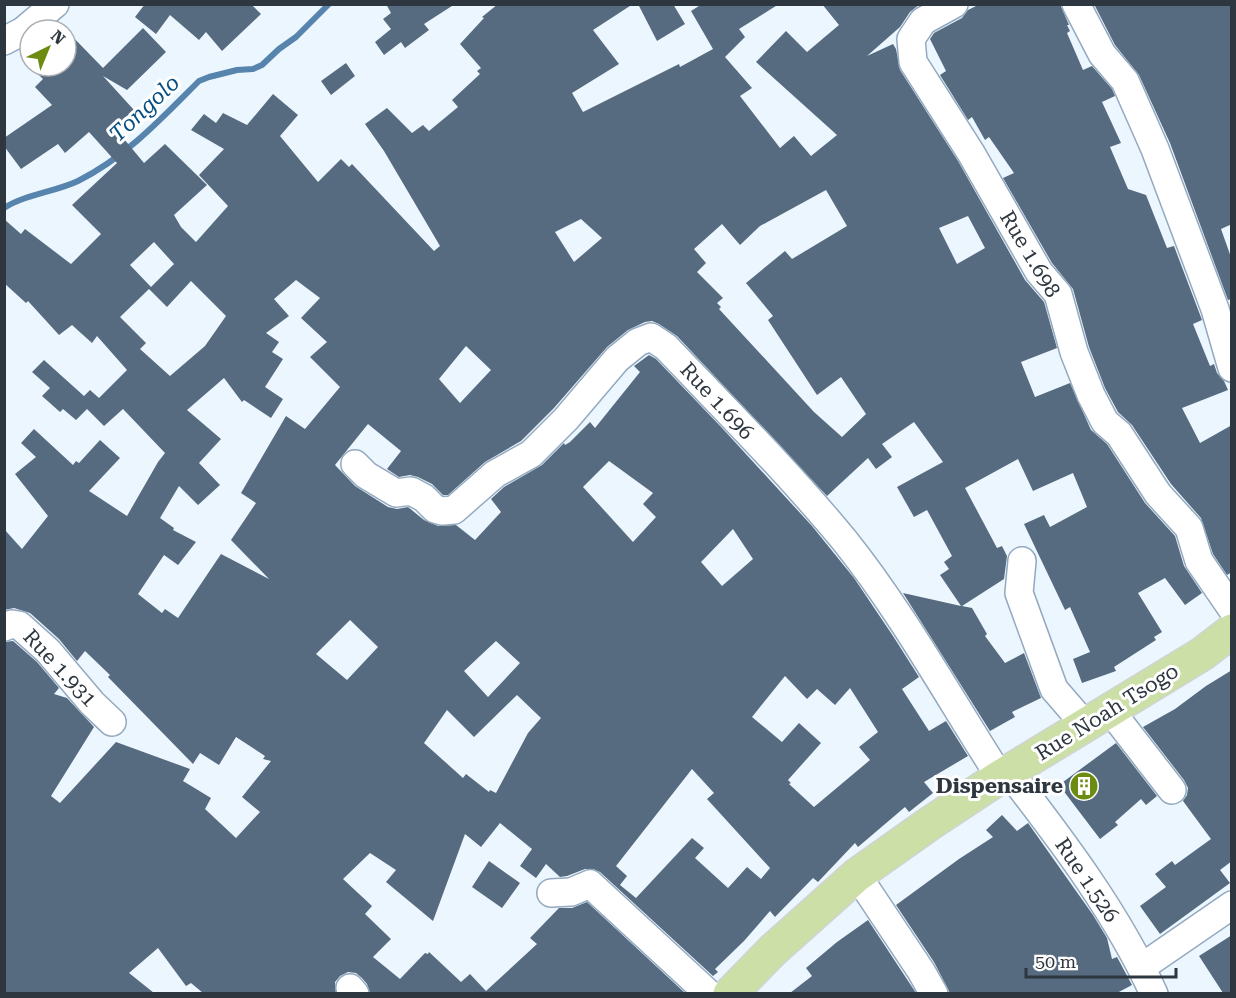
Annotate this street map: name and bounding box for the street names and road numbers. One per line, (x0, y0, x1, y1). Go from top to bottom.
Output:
street label: Rue 1.698 (995, 206, 1065, 302)
street label: Rue 1.696 (675, 358, 759, 444)
street label: Rue 1.931 (18, 625, 102, 711)
street label: Rue Noah Tsogo (1031, 658, 1183, 766)
street label: Rue 1.526 (1050, 833, 1124, 927)

